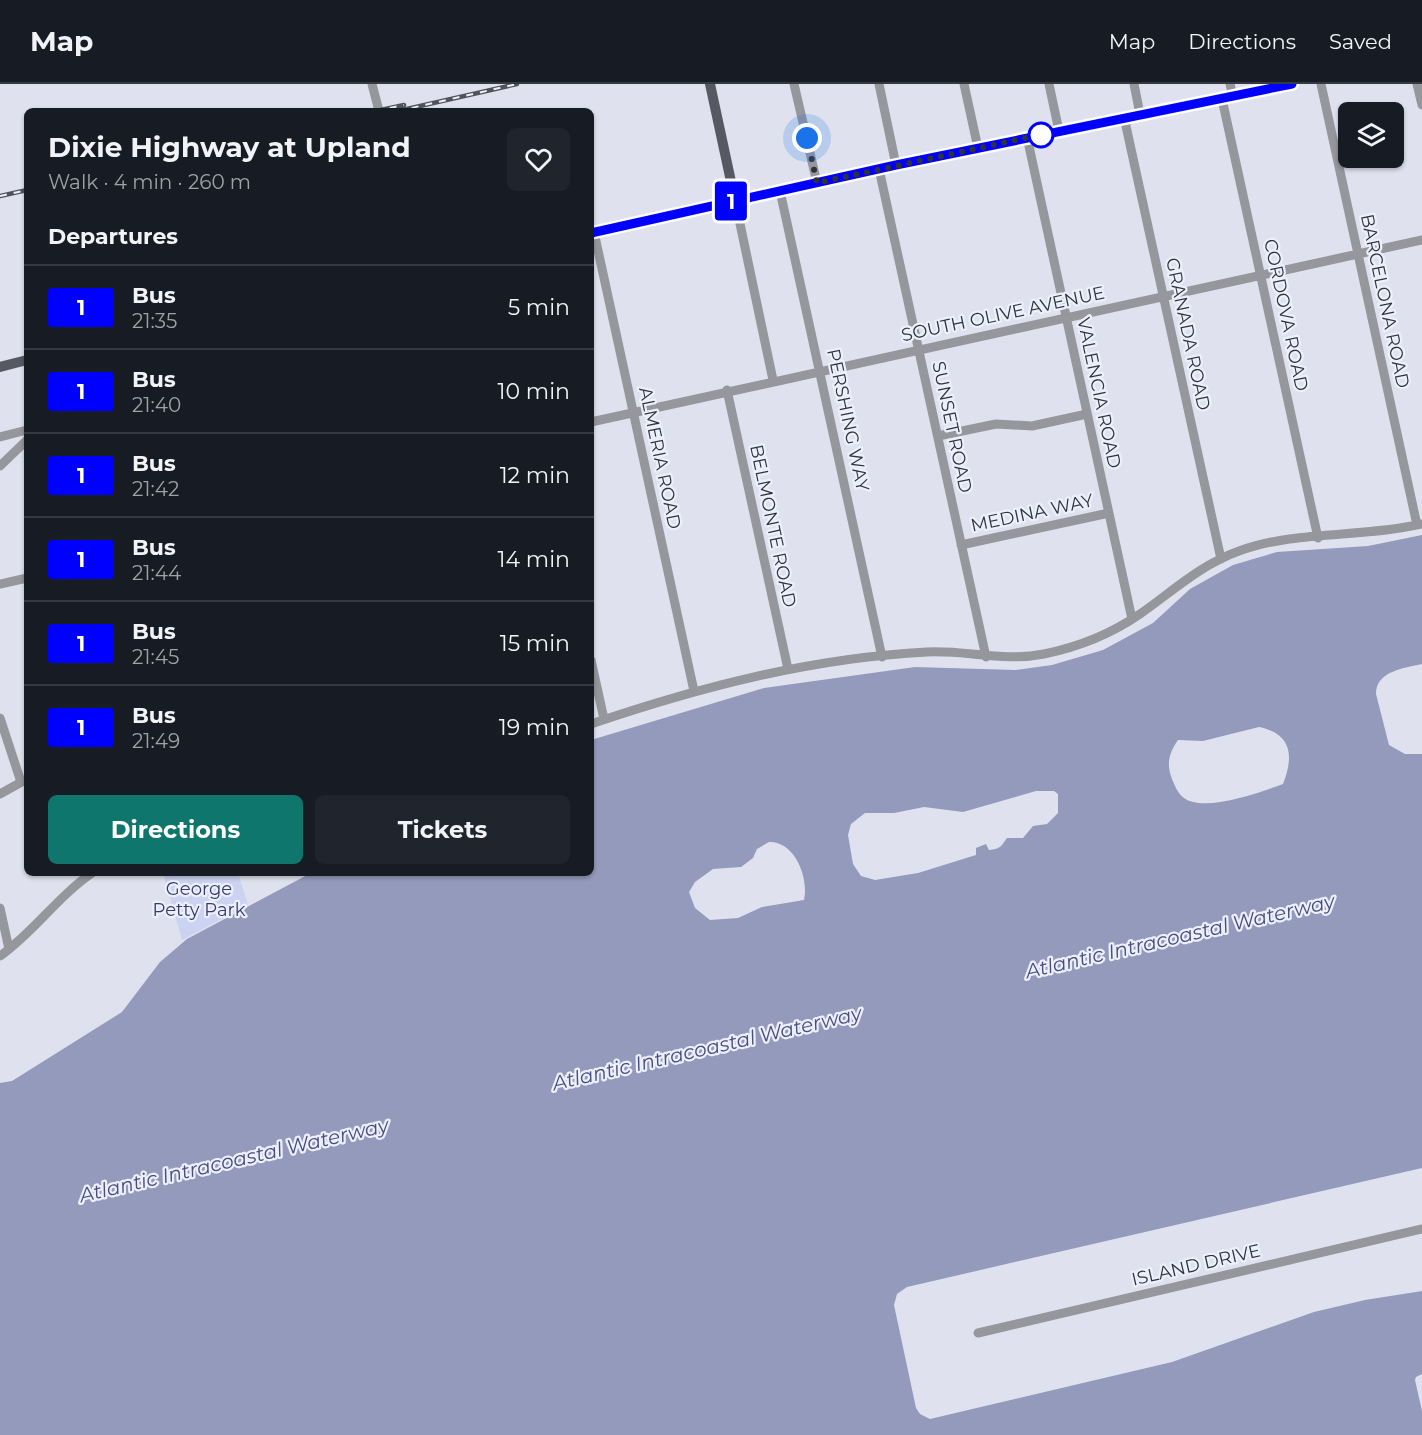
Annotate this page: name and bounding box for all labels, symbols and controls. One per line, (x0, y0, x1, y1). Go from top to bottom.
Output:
text: Map (30, 24, 93, 58)
text: Map (1109, 29, 1155, 54)
text: Directions (1188, 29, 1296, 54)
text: Saved (1329, 29, 1392, 54)
map controls (1338, 102, 1404, 168)
button: layers (1338, 102, 1404, 168)
unlabelled marker (1028, 122, 1054, 148)
your location (792, 123, 822, 153)
button: heart (507, 128, 570, 191)
text: Dixie Highway at Upland (48, 130, 411, 164)
text: Walk · 4 min · 260 m (48, 170, 251, 194)
line badge: 1 (712, 182, 750, 220)
text: 1 (727, 189, 735, 214)
street label: BARCELONA ROAD (1356, 212, 1414, 390)
text: Departures (48, 223, 178, 250)
street label: CORDOVA ROAD (1259, 237, 1313, 393)
street label: GRANADA ROAD (1161, 256, 1215, 412)
text: Bus (132, 282, 176, 309)
street label: SOUTH OLIVE AVENUE (899, 282, 1107, 346)
text: 5 min (508, 294, 570, 321)
text: 1 (77, 295, 85, 320)
text: 21:35 (132, 309, 177, 333)
street label: VALENCIA ROAD (1072, 316, 1126, 470)
street label: PERSHING WAY (822, 347, 874, 494)
street label: SUNSET ROAD (927, 359, 977, 495)
text: Bus (132, 366, 176, 393)
text: 10 min (498, 378, 570, 405)
text: 1 (77, 379, 85, 404)
street label: ALMERIA ROAD (634, 385, 686, 531)
text: 21:40 (132, 393, 181, 417)
street label: BELMONTE ROAD (745, 443, 801, 609)
text: Bus (132, 450, 176, 477)
text: 12 min (500, 462, 570, 489)
text: 1 (77, 463, 85, 488)
text: 21:42 (132, 477, 179, 501)
street label: MEDINA WAY (969, 489, 1096, 537)
text: Bus (132, 534, 176, 561)
text: 14 min (498, 546, 570, 573)
text: 1 (77, 547, 85, 572)
text: 21:44 (132, 561, 181, 585)
text: Bus (132, 618, 176, 645)
text: 15 min (500, 630, 570, 657)
text: 1 (77, 631, 85, 656)
text: 21:45 (132, 645, 179, 669)
text: Bus (132, 702, 176, 729)
text: 19 min (499, 714, 570, 741)
text: 1 (77, 715, 85, 740)
text: 21:49 (132, 729, 180, 753)
button: Directions (48, 795, 303, 864)
button: Tickets (315, 795, 570, 864)
park label: George Petty Park (153, 878, 246, 921)
water label: Atlantic Intracoastal Waterway (1022, 888, 1338, 984)
water label: Atlantic Intracoastal Waterway (549, 1000, 865, 1096)
water label: Atlantic Intracoastal Waterway (76, 1112, 392, 1208)
street label: ISLAND DRIVE (1129, 1239, 1263, 1291)

